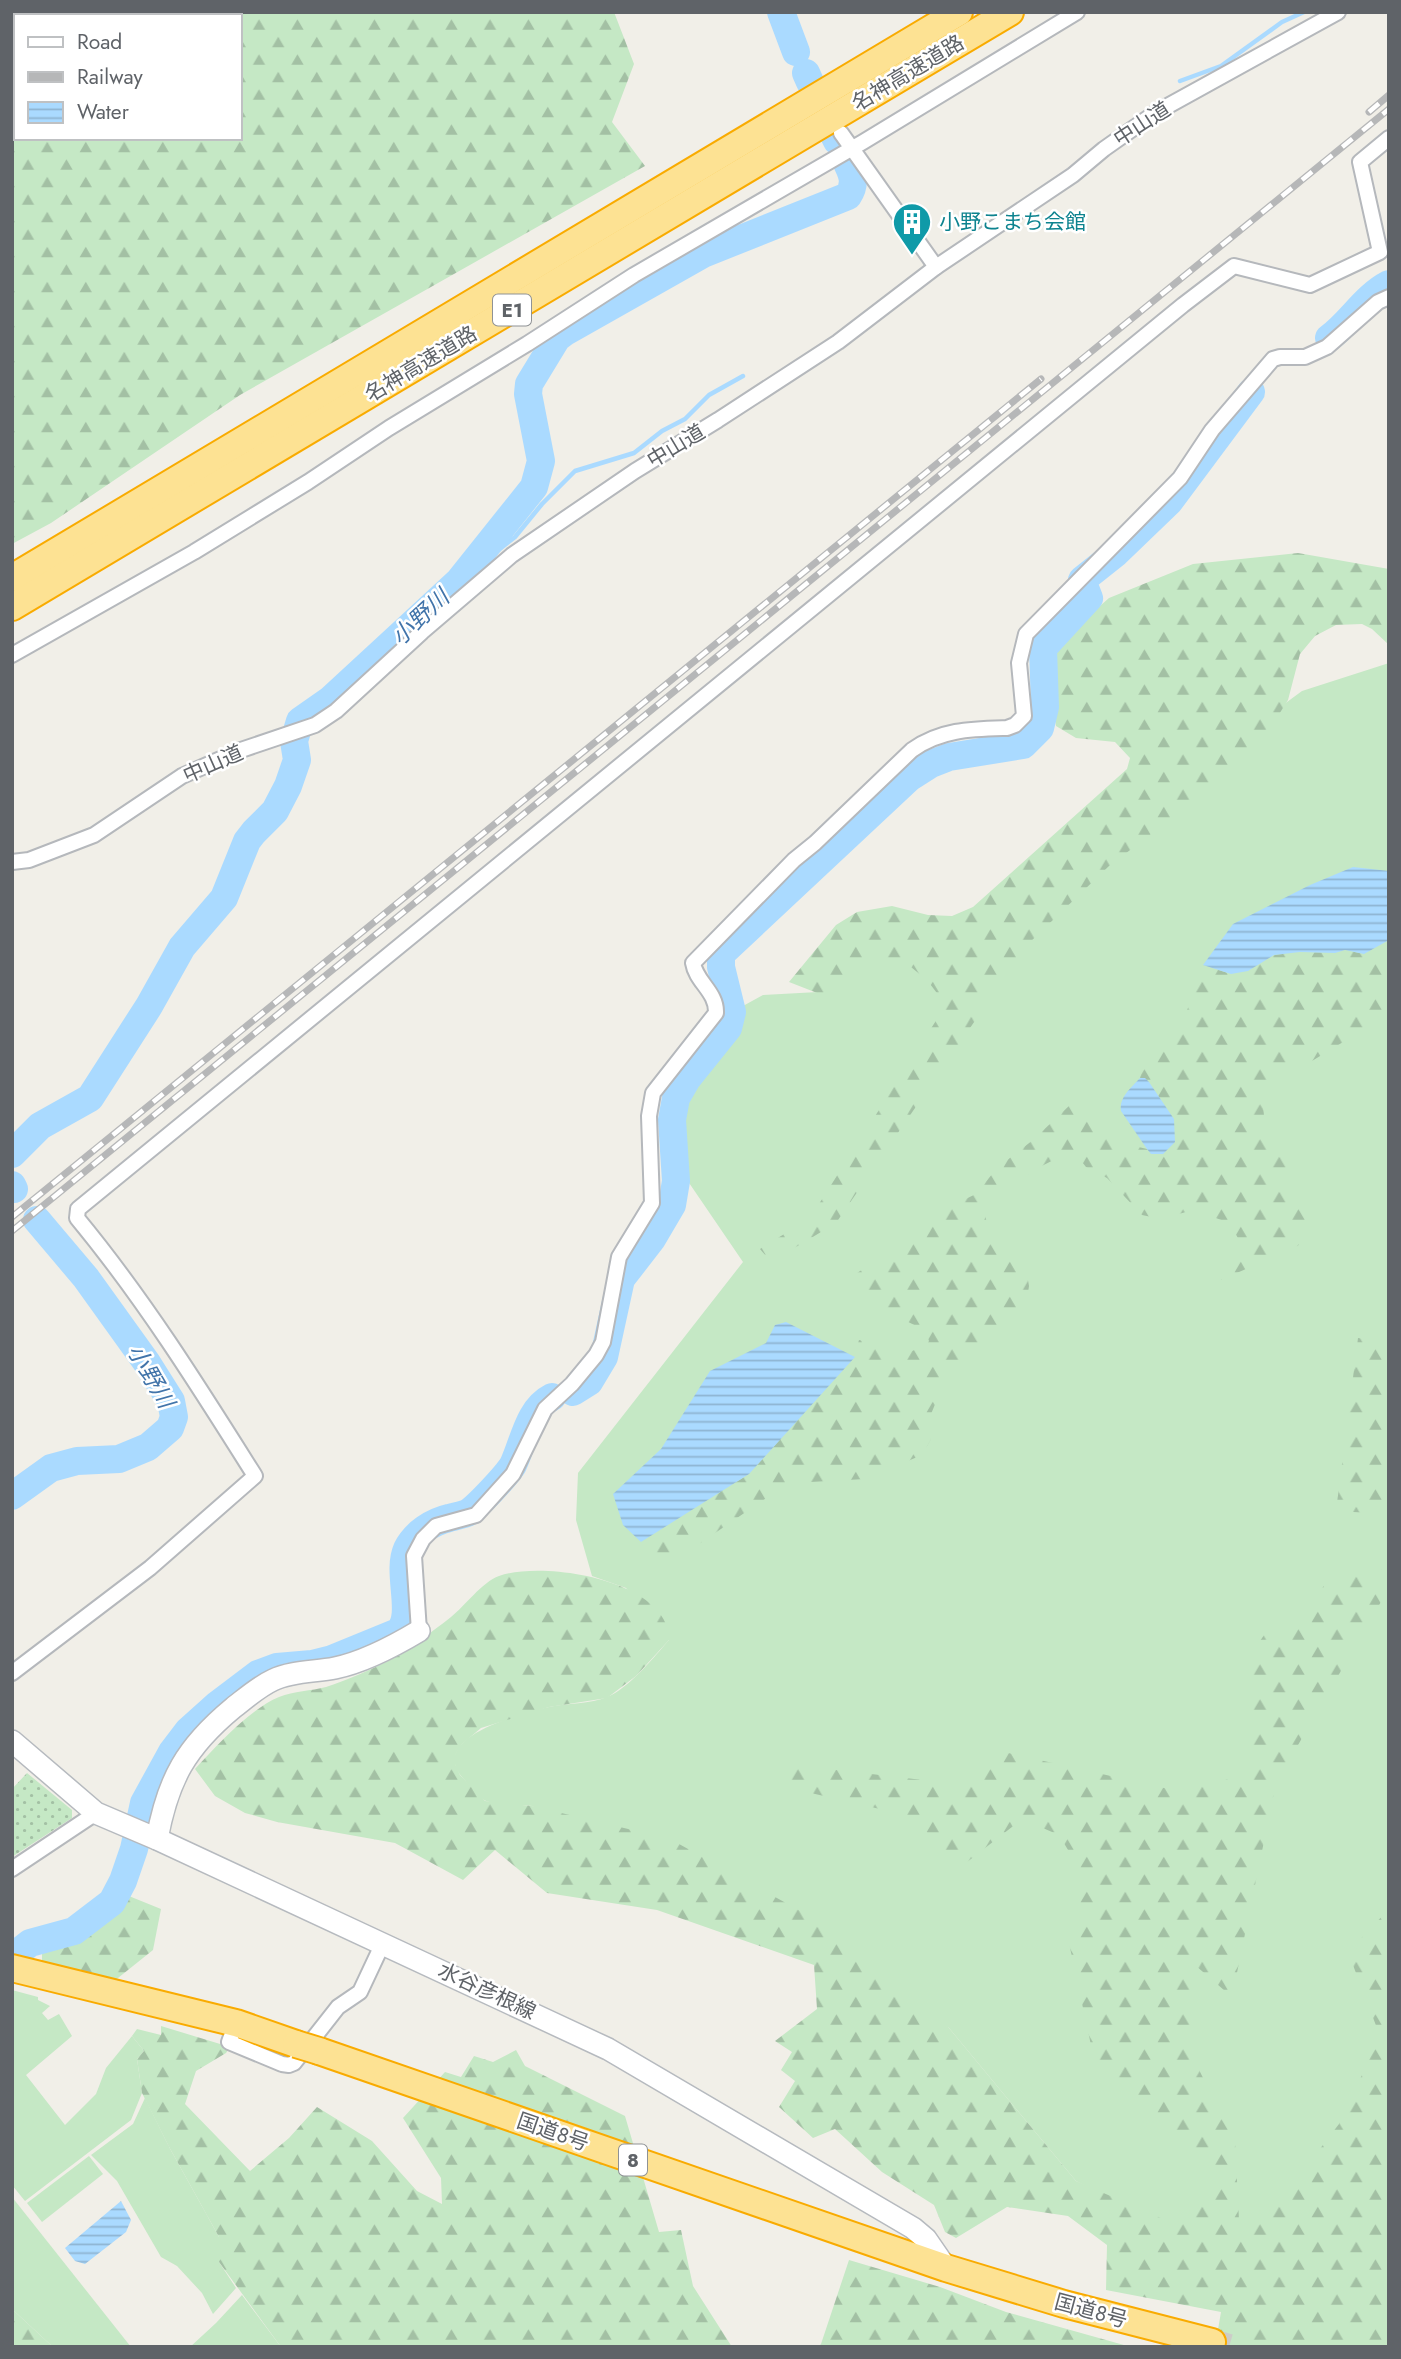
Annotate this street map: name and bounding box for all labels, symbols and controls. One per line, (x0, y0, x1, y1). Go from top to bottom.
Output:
legend (14, 14, 242, 140)
text: Road (77, 27, 122, 57)
street label: 名神高速道路 (846, 28, 970, 118)
text: Railway (77, 62, 143, 92)
street label: 中山道 (1107, 94, 1177, 154)
text: Water (77, 97, 130, 127)
building icon: 小野こまち会館 (891, 201, 933, 256)
place label: 小野こまち会館 (939, 207, 1086, 237)
road number: E1 (493, 294, 531, 326)
street label: 名神高速道路 (359, 319, 483, 409)
street label: 中山道 (641, 417, 711, 475)
water label: 小野川 (383, 579, 459, 653)
street label: 中山道 (178, 737, 248, 791)
water label: 小野川 (119, 1338, 184, 1417)
street label: 水谷彦根線 (433, 1955, 541, 2027)
street label: 国道8号 (513, 2106, 593, 2158)
road number: 8 (619, 2144, 647, 2176)
street label: 国道8号 (1051, 2287, 1131, 2335)

